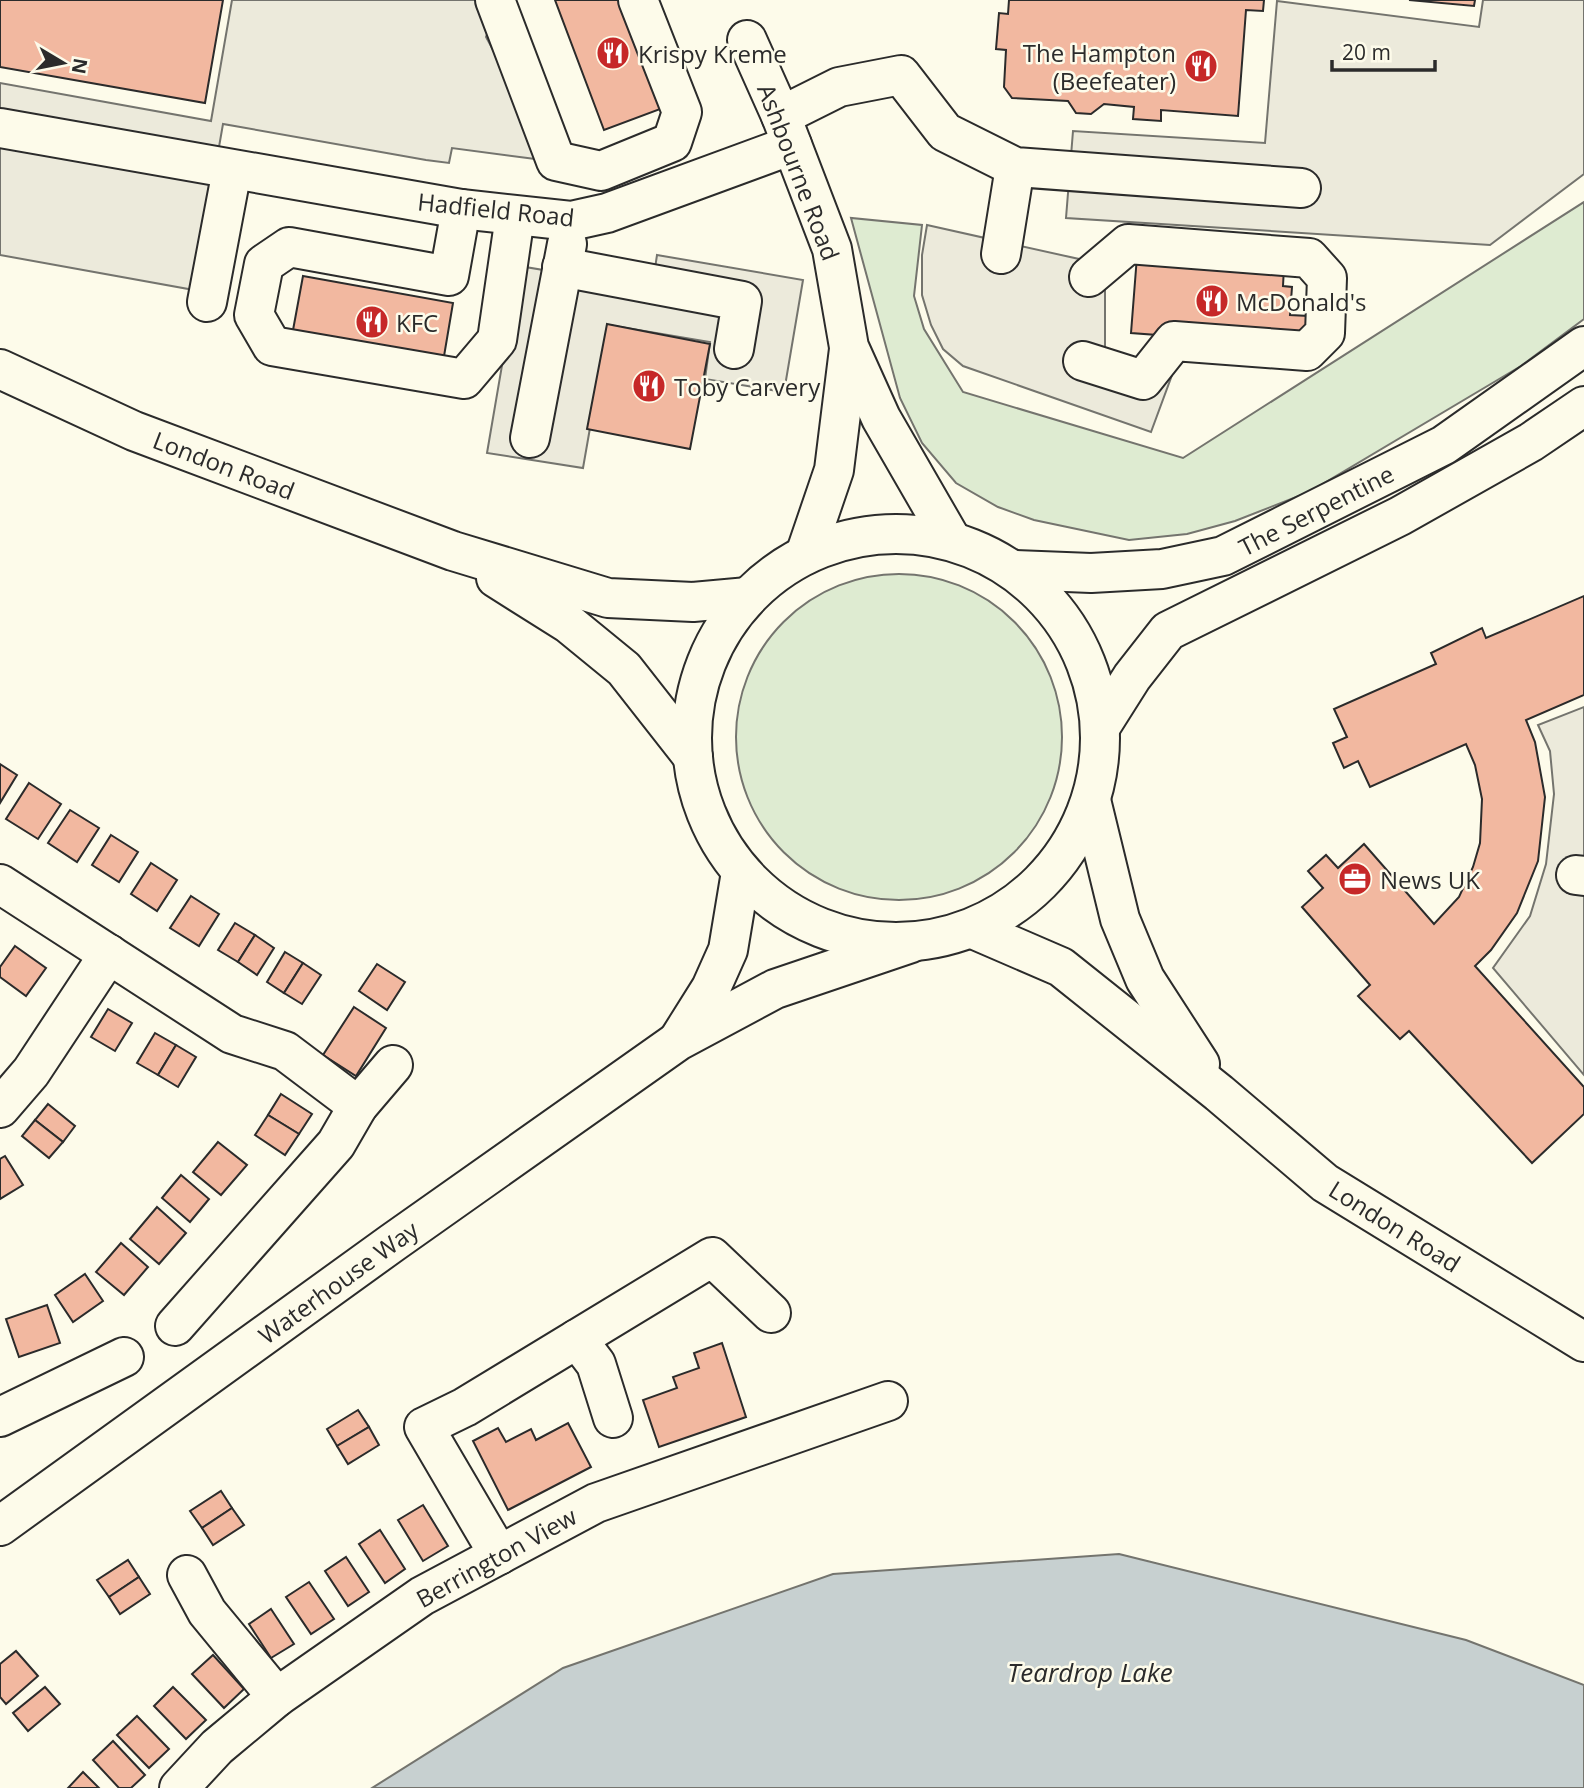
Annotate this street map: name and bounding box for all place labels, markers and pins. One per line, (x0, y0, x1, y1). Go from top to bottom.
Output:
restaurant icon: Krispy Kreme (594, 34, 632, 72)
place label: The Hampton (Beefeater) (1023, 36, 1176, 97)
place label: Krispy Kreme (638, 37, 787, 70)
restaurant icon: The Hampton (Beefeater) (1182, 47, 1220, 85)
restaurant icon: McDonald's (1193, 282, 1231, 320)
place label: McDonald's (1236, 285, 1366, 318)
restaurant icon: KFC (353, 303, 391, 341)
place label: KFC (396, 306, 438, 339)
restaurant icon: Toby Carvery (630, 367, 668, 405)
place label: Toby Carvery (674, 370, 821, 403)
office icon: News UK (1336, 860, 1374, 898)
place label: News UK (1380, 863, 1480, 896)

